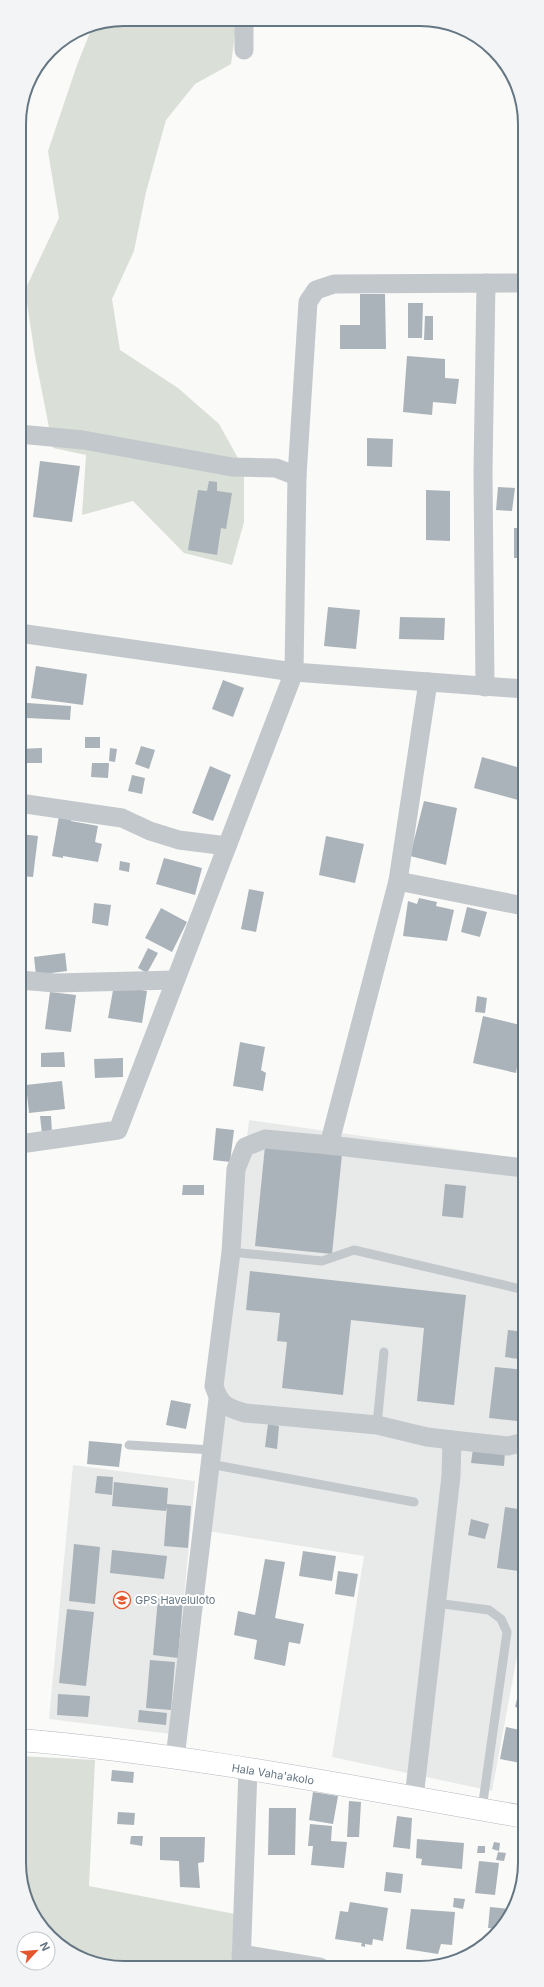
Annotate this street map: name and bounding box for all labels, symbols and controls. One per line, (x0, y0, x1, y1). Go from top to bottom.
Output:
school or university icon: GPS Haveluloto (112, 1590, 132, 1610)
place label: GPS Haveluloto (135, 1593, 216, 1607)
street label: Hala Vaha'akolo (231, 1761, 316, 1787)
north arrow (16, 1931, 56, 1971)
text: N (37, 1940, 53, 1953)

